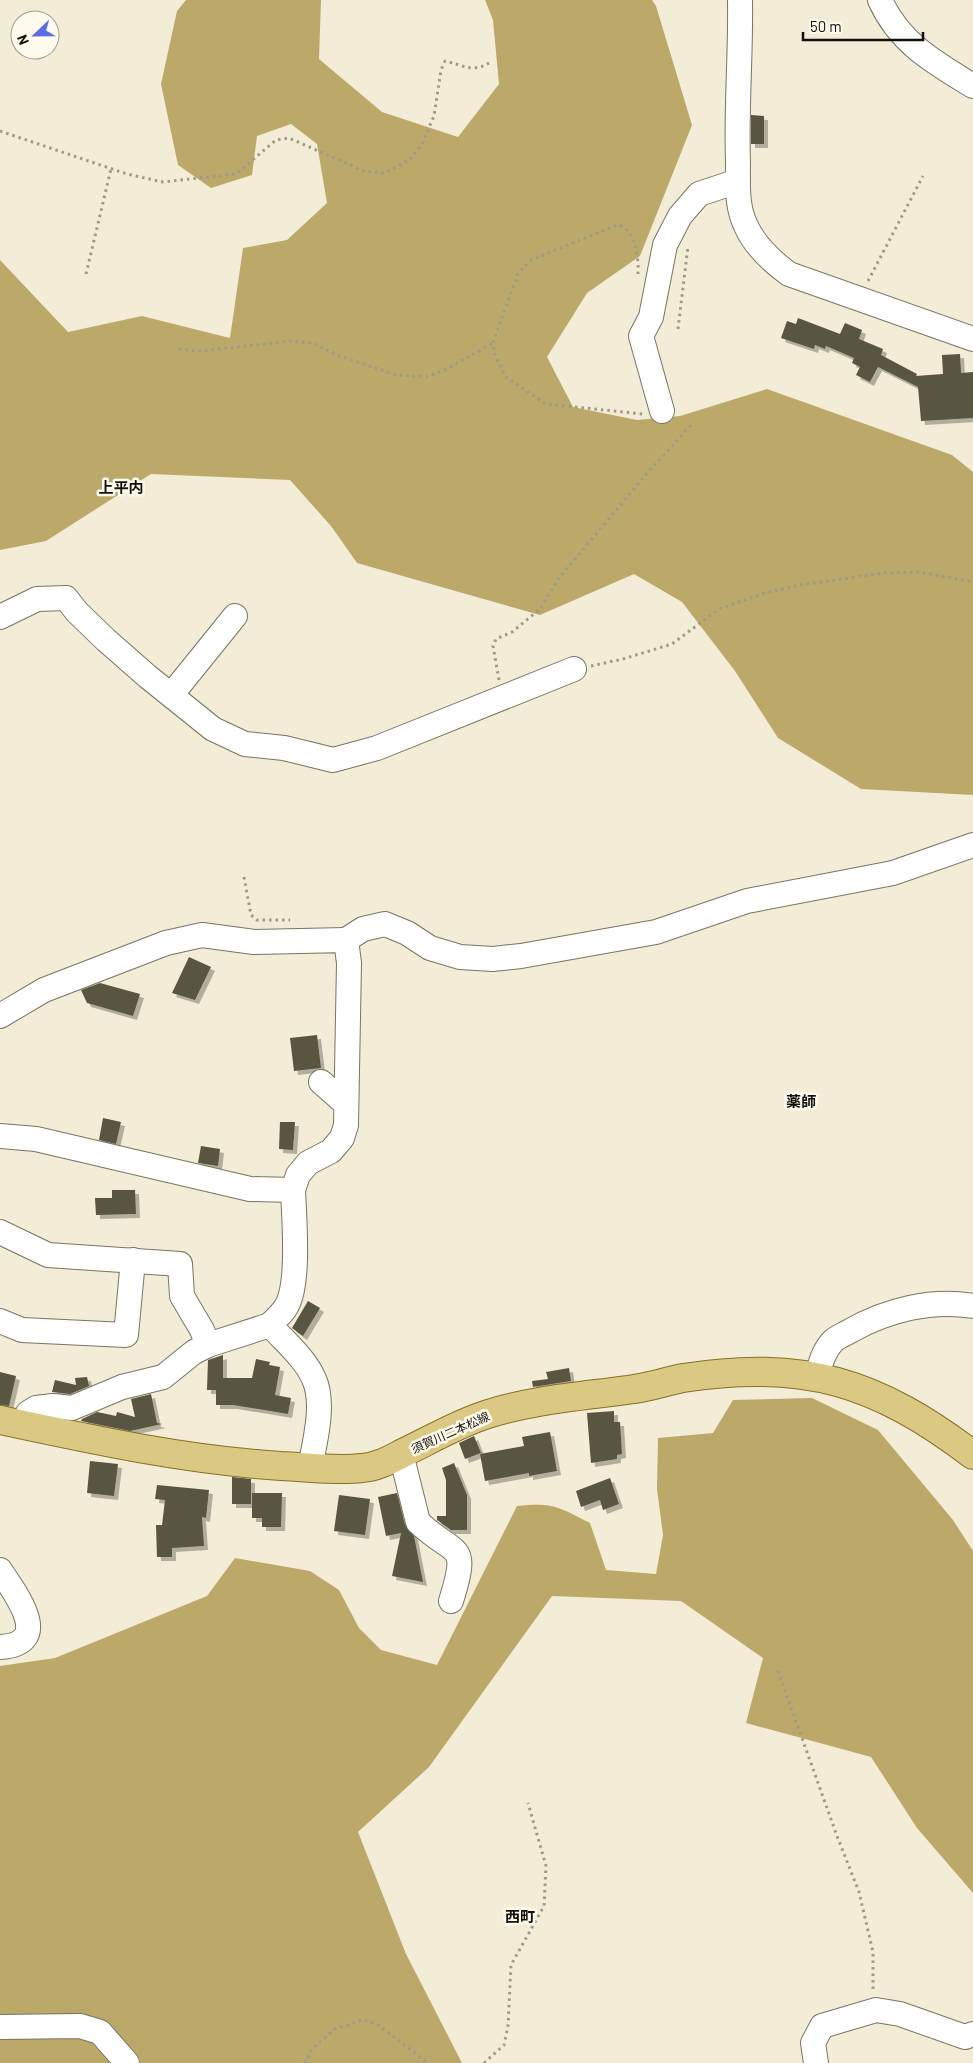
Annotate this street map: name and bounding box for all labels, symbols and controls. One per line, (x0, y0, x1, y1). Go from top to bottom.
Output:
north arrow (10, 10, 60, 60)
scale bar (803, 10, 923, 42)
text: 50 m (810, 17, 842, 35)
text: N (13, 33, 32, 48)
district label: 上平内 (98, 478, 144, 496)
district label: 薬師 (786, 1092, 816, 1110)
street label: 須賀川二本松線 (409, 1409, 491, 1455)
district label: 西町 (505, 1907, 535, 1925)

